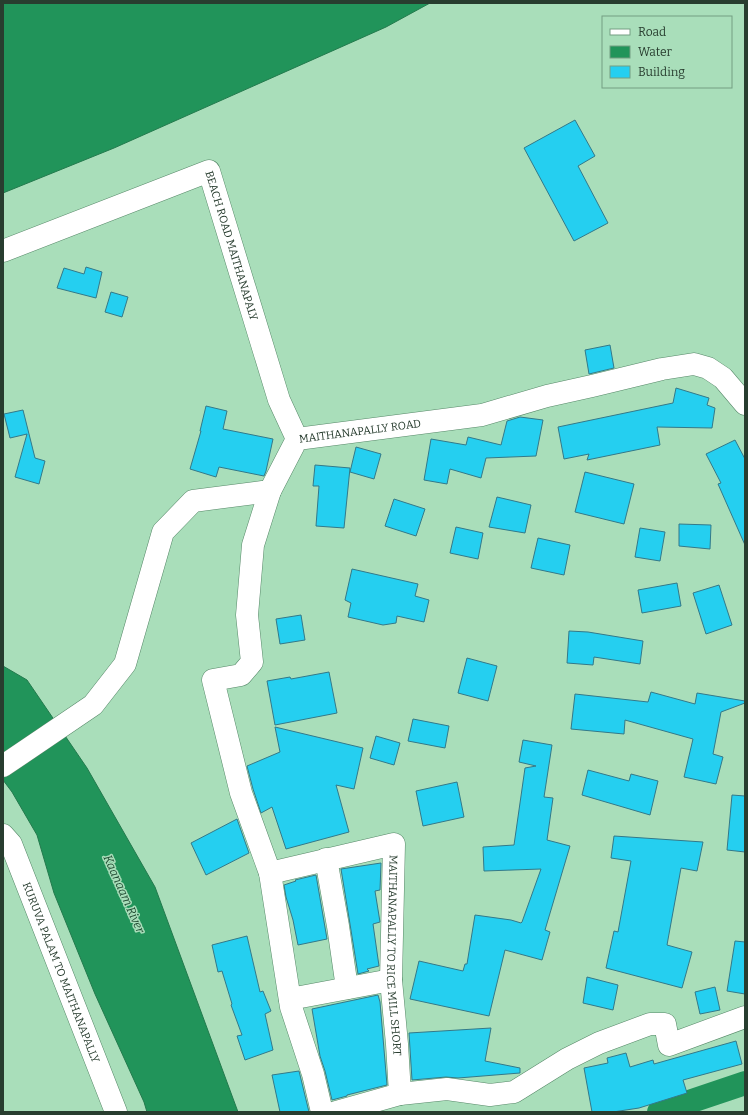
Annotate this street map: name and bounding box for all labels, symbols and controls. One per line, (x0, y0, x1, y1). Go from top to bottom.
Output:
legend (602, 16, 732, 88)
text: Road (638, 25, 666, 39)
text: Water (638, 45, 673, 59)
text: Building (638, 65, 685, 79)
street label: BEACH ROAD MAITHANAPALY (203, 169, 261, 323)
street label: MAITHANAPALLY ROAD (298, 416, 422, 445)
water label: Kaanaam River (101, 853, 148, 936)
street label: MAITHANAPALLY TO RICE MILL SHORT (384, 855, 404, 1057)
street label: KURUVA PALAM TO MAITHANAPALLY (20, 880, 103, 1065)

